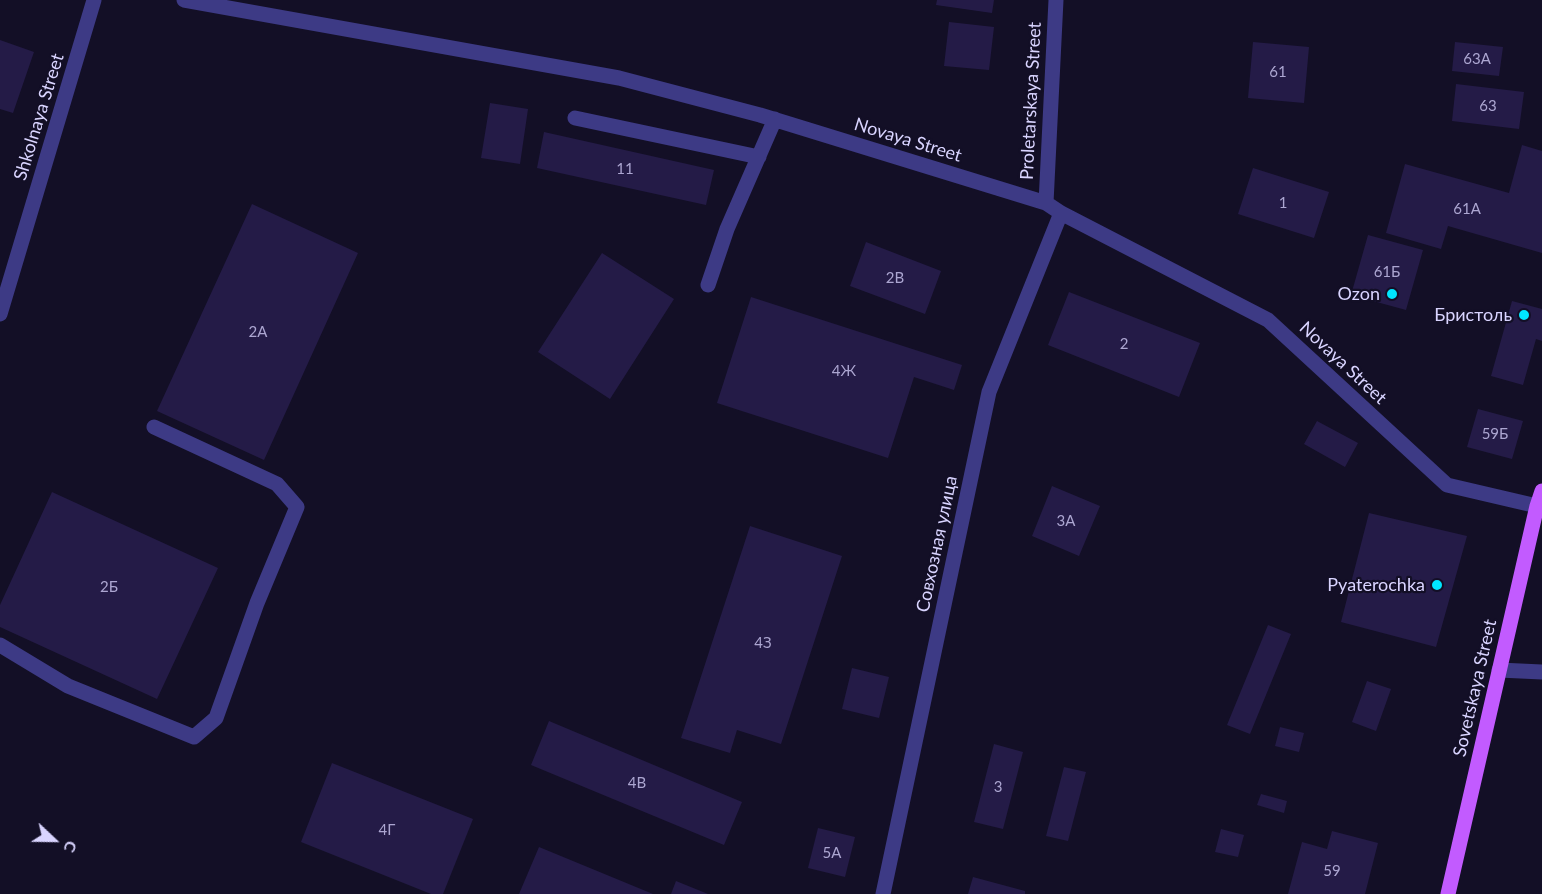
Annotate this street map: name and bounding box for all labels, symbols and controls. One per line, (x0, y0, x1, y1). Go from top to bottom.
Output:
street label: Proletarskaya Street (1016, 21, 1046, 181)
house number: 63А (1463, 50, 1491, 68)
street label: Shkolnaya Street (9, 51, 69, 183)
house number: 61 (1269, 63, 1287, 81)
house number: 63 (1479, 97, 1497, 115)
street label: Novaya Street (852, 113, 964, 167)
house number: 11 (616, 160, 634, 178)
house number: 1 (1279, 194, 1287, 212)
house number: 61А (1453, 200, 1481, 218)
house number: 61Б (1374, 263, 1400, 281)
house number: 2В (886, 269, 904, 287)
place label: Ozon (1338, 283, 1380, 305)
marker: Ozon (1385, 287, 1399, 301)
place label: Бристоль (1434, 304, 1512, 326)
marker: Бристоль (1517, 308, 1531, 322)
street label: Novaya Street (1295, 317, 1391, 409)
house number: 2А (249, 323, 267, 341)
house number: 2 (1120, 335, 1128, 353)
house number: 4Ж (832, 362, 856, 380)
house number: 59Б (1482, 425, 1508, 443)
street label: Совхозная улица (912, 474, 962, 614)
house number: 3А (1057, 512, 1075, 530)
place label: Pyaterochka (1327, 574, 1425, 596)
house number: 2Б (100, 578, 118, 596)
marker: Pyaterochka (1430, 578, 1444, 592)
street label: Sovetskaya Street (1449, 617, 1501, 759)
house number: 4З (754, 634, 772, 652)
house number: 4В (628, 774, 646, 792)
house number: 3 (994, 778, 1002, 796)
north arrow (24, 810, 84, 870)
house number: 4Г (379, 821, 395, 839)
text: С (60, 838, 82, 855)
house number: 5А (823, 844, 841, 862)
house number: 59 (1323, 862, 1341, 880)

